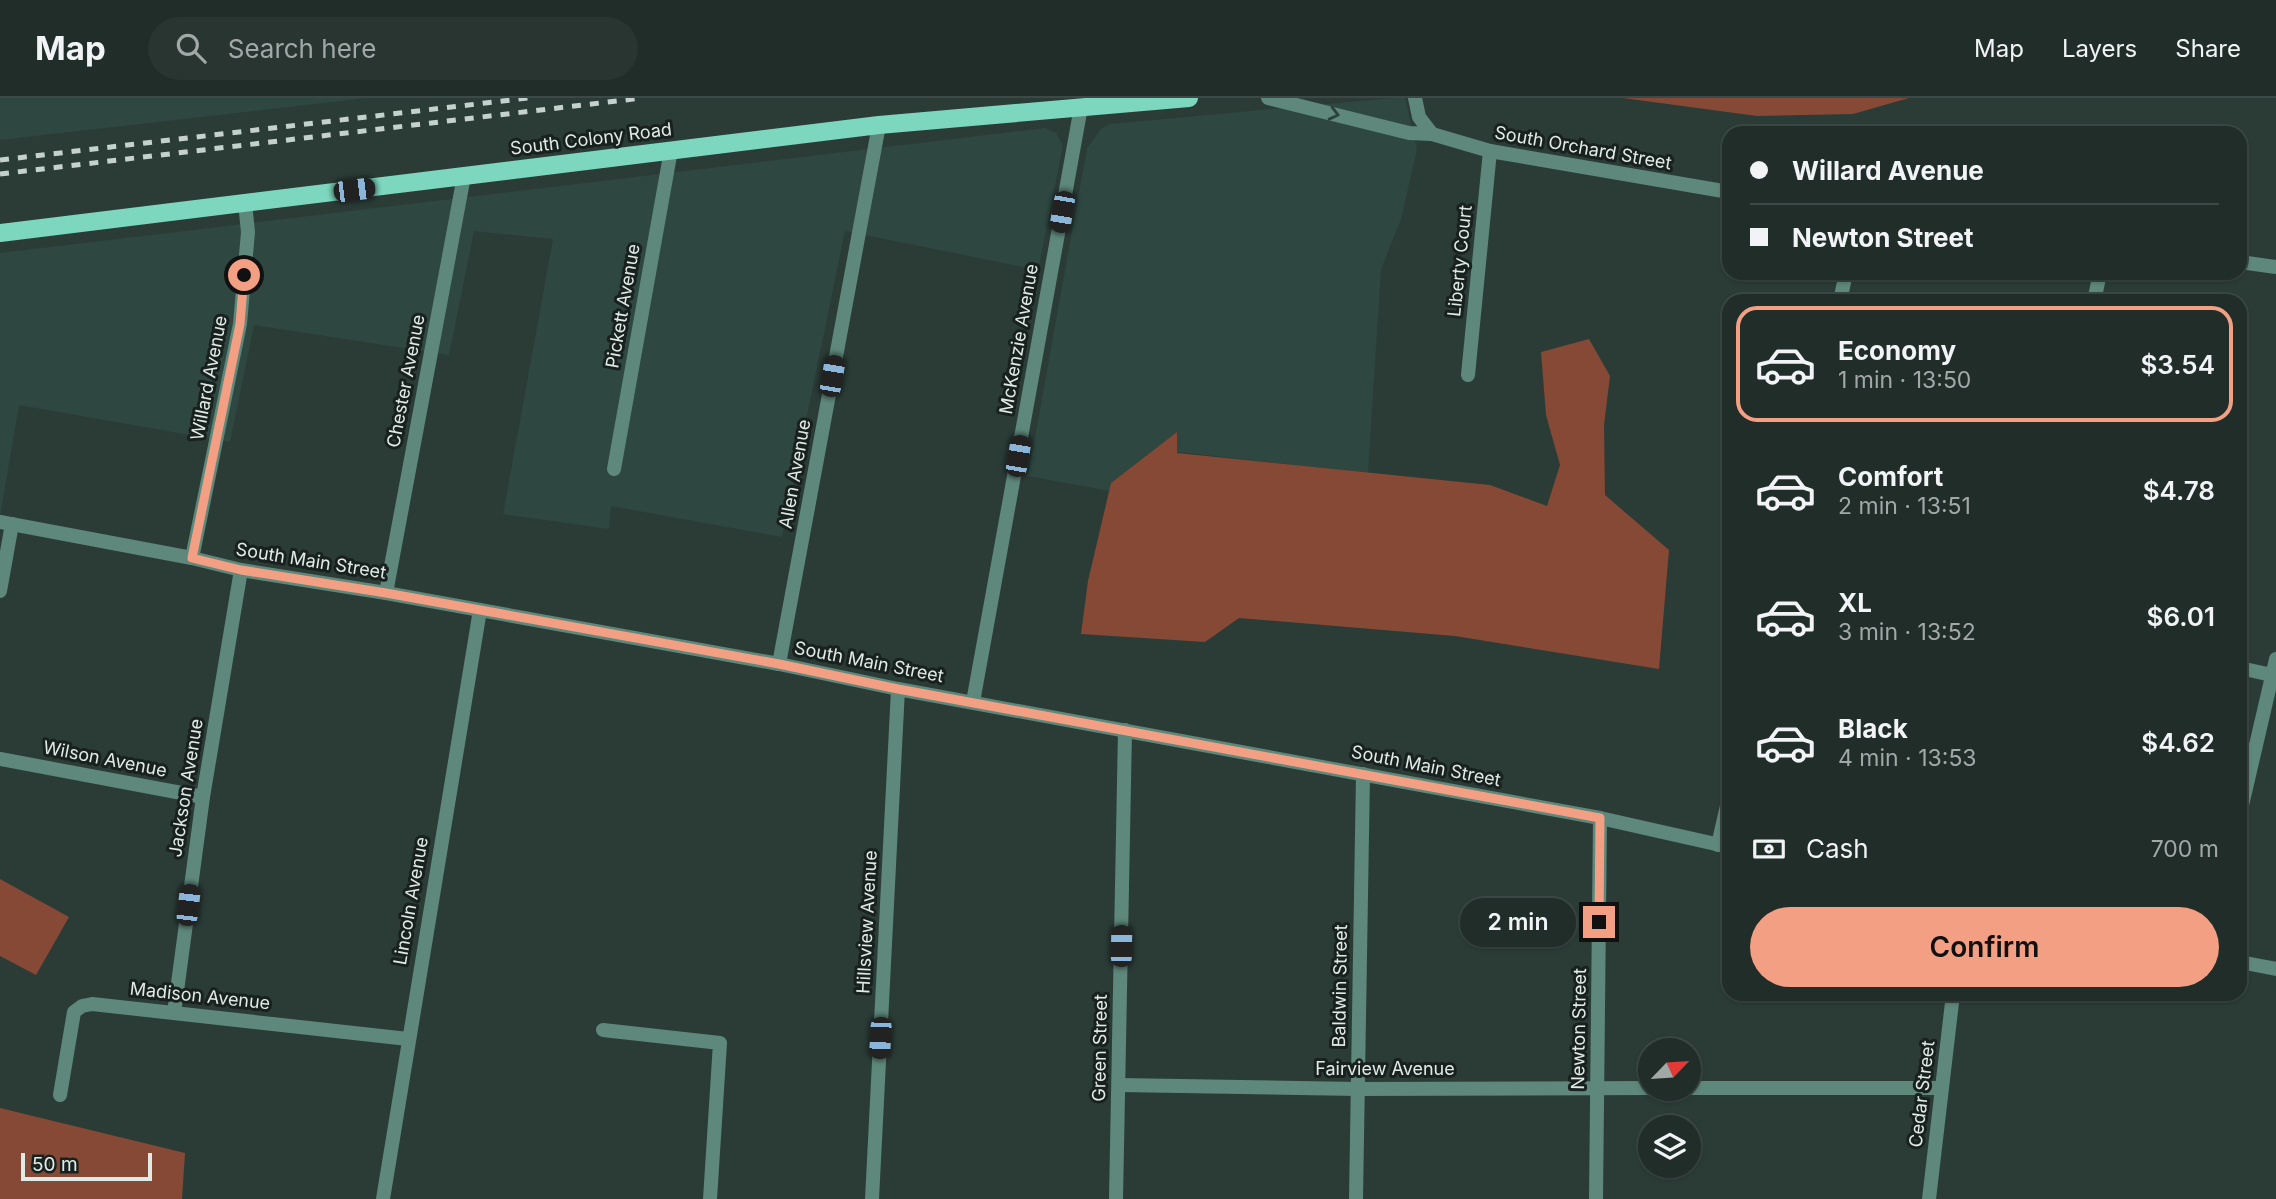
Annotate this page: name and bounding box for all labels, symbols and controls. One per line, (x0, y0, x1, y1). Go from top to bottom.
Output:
search box (148, 17, 638, 80)
text: Map (35, 28, 106, 68)
icon: search (172, 29, 210, 67)
text: Search here (228, 33, 376, 64)
text: Map (1974, 34, 2024, 63)
text: Layers (2062, 34, 2137, 63)
text: Share (2175, 34, 2241, 63)
one-way arrow (1328, 106, 1340, 121)
street label: South Colony Road (509, 118, 673, 159)
street label: South Orchard Street (1493, 122, 1673, 173)
text: Willard Avenue (1792, 155, 1984, 186)
car (332, 177, 377, 203)
car (1049, 189, 1076, 235)
street label: Liberty Court (1443, 204, 1476, 318)
text: Newton Street (1792, 222, 1974, 253)
street label: Pickett Avenue (601, 242, 644, 370)
route start (228, 259, 260, 291)
street label: McKenzie Avenue (995, 262, 1042, 416)
street label: Chester Avenue (382, 313, 429, 449)
street label: Willard Avenue (186, 314, 231, 442)
icon: car (1754, 333, 1817, 396)
text: Economy (1838, 335, 1956, 366)
text: $3.54 (2140, 349, 2215, 380)
car (819, 353, 846, 399)
text: 1 min · 13:50 (1838, 366, 1971, 394)
street label: Allen Avenue (775, 418, 814, 530)
car (1005, 433, 1032, 479)
icon: car (1754, 459, 1817, 522)
text: Comfort (1838, 461, 1943, 492)
text: $4.78 (2143, 475, 2215, 506)
text: 2 min · 13:51 (1838, 492, 1971, 520)
street label: South Main Street (234, 538, 388, 583)
icon: car (1754, 585, 1817, 648)
text: XL (1838, 587, 1872, 618)
text: $6.01 (2147, 601, 2215, 632)
text: 3 min · 13:52 (1838, 618, 1976, 646)
street label: South Main Street (793, 637, 946, 686)
icon: car (1754, 711, 1817, 774)
text: Black (1838, 713, 1908, 744)
street label: Jackson Avenue (164, 717, 207, 859)
text: $4.62 (2141, 727, 2215, 758)
street label: Wilson Avenue (41, 736, 169, 781)
street label: South Main Street (1350, 741, 1503, 790)
text: 4 min · 13:53 (1838, 744, 1977, 772)
icon: cash (1750, 830, 1788, 868)
text: Cash (1806, 833, 1869, 864)
street label: Lincoln Avenue (389, 835, 432, 967)
text: 700 m (2151, 835, 2219, 863)
street label: Hillsview Avenue (852, 850, 881, 994)
car (176, 883, 201, 927)
callout: 2 min (1459, 898, 1574, 946)
route end (1583, 906, 1615, 938)
button: Confirm (1750, 907, 2219, 987)
text: 2 min (1488, 908, 1548, 936)
street label: Baldwin Street (1328, 924, 1351, 1048)
car (1111, 925, 1132, 967)
street label: Newton Street (1567, 968, 1590, 1090)
street label: Madison Avenue (129, 978, 271, 1013)
street label: Green Street (1088, 994, 1111, 1102)
car (869, 1016, 892, 1060)
north arrow (1638, 1038, 1701, 1101)
map controls (1638, 1038, 1701, 1178)
street label: Cedar Street (1905, 1039, 1938, 1149)
street label: Fairview Avenue (1315, 1058, 1455, 1079)
button: layers (1638, 1115, 1701, 1178)
scale bar (21, 1150, 152, 1182)
text: 50 m (32, 1153, 78, 1176)

